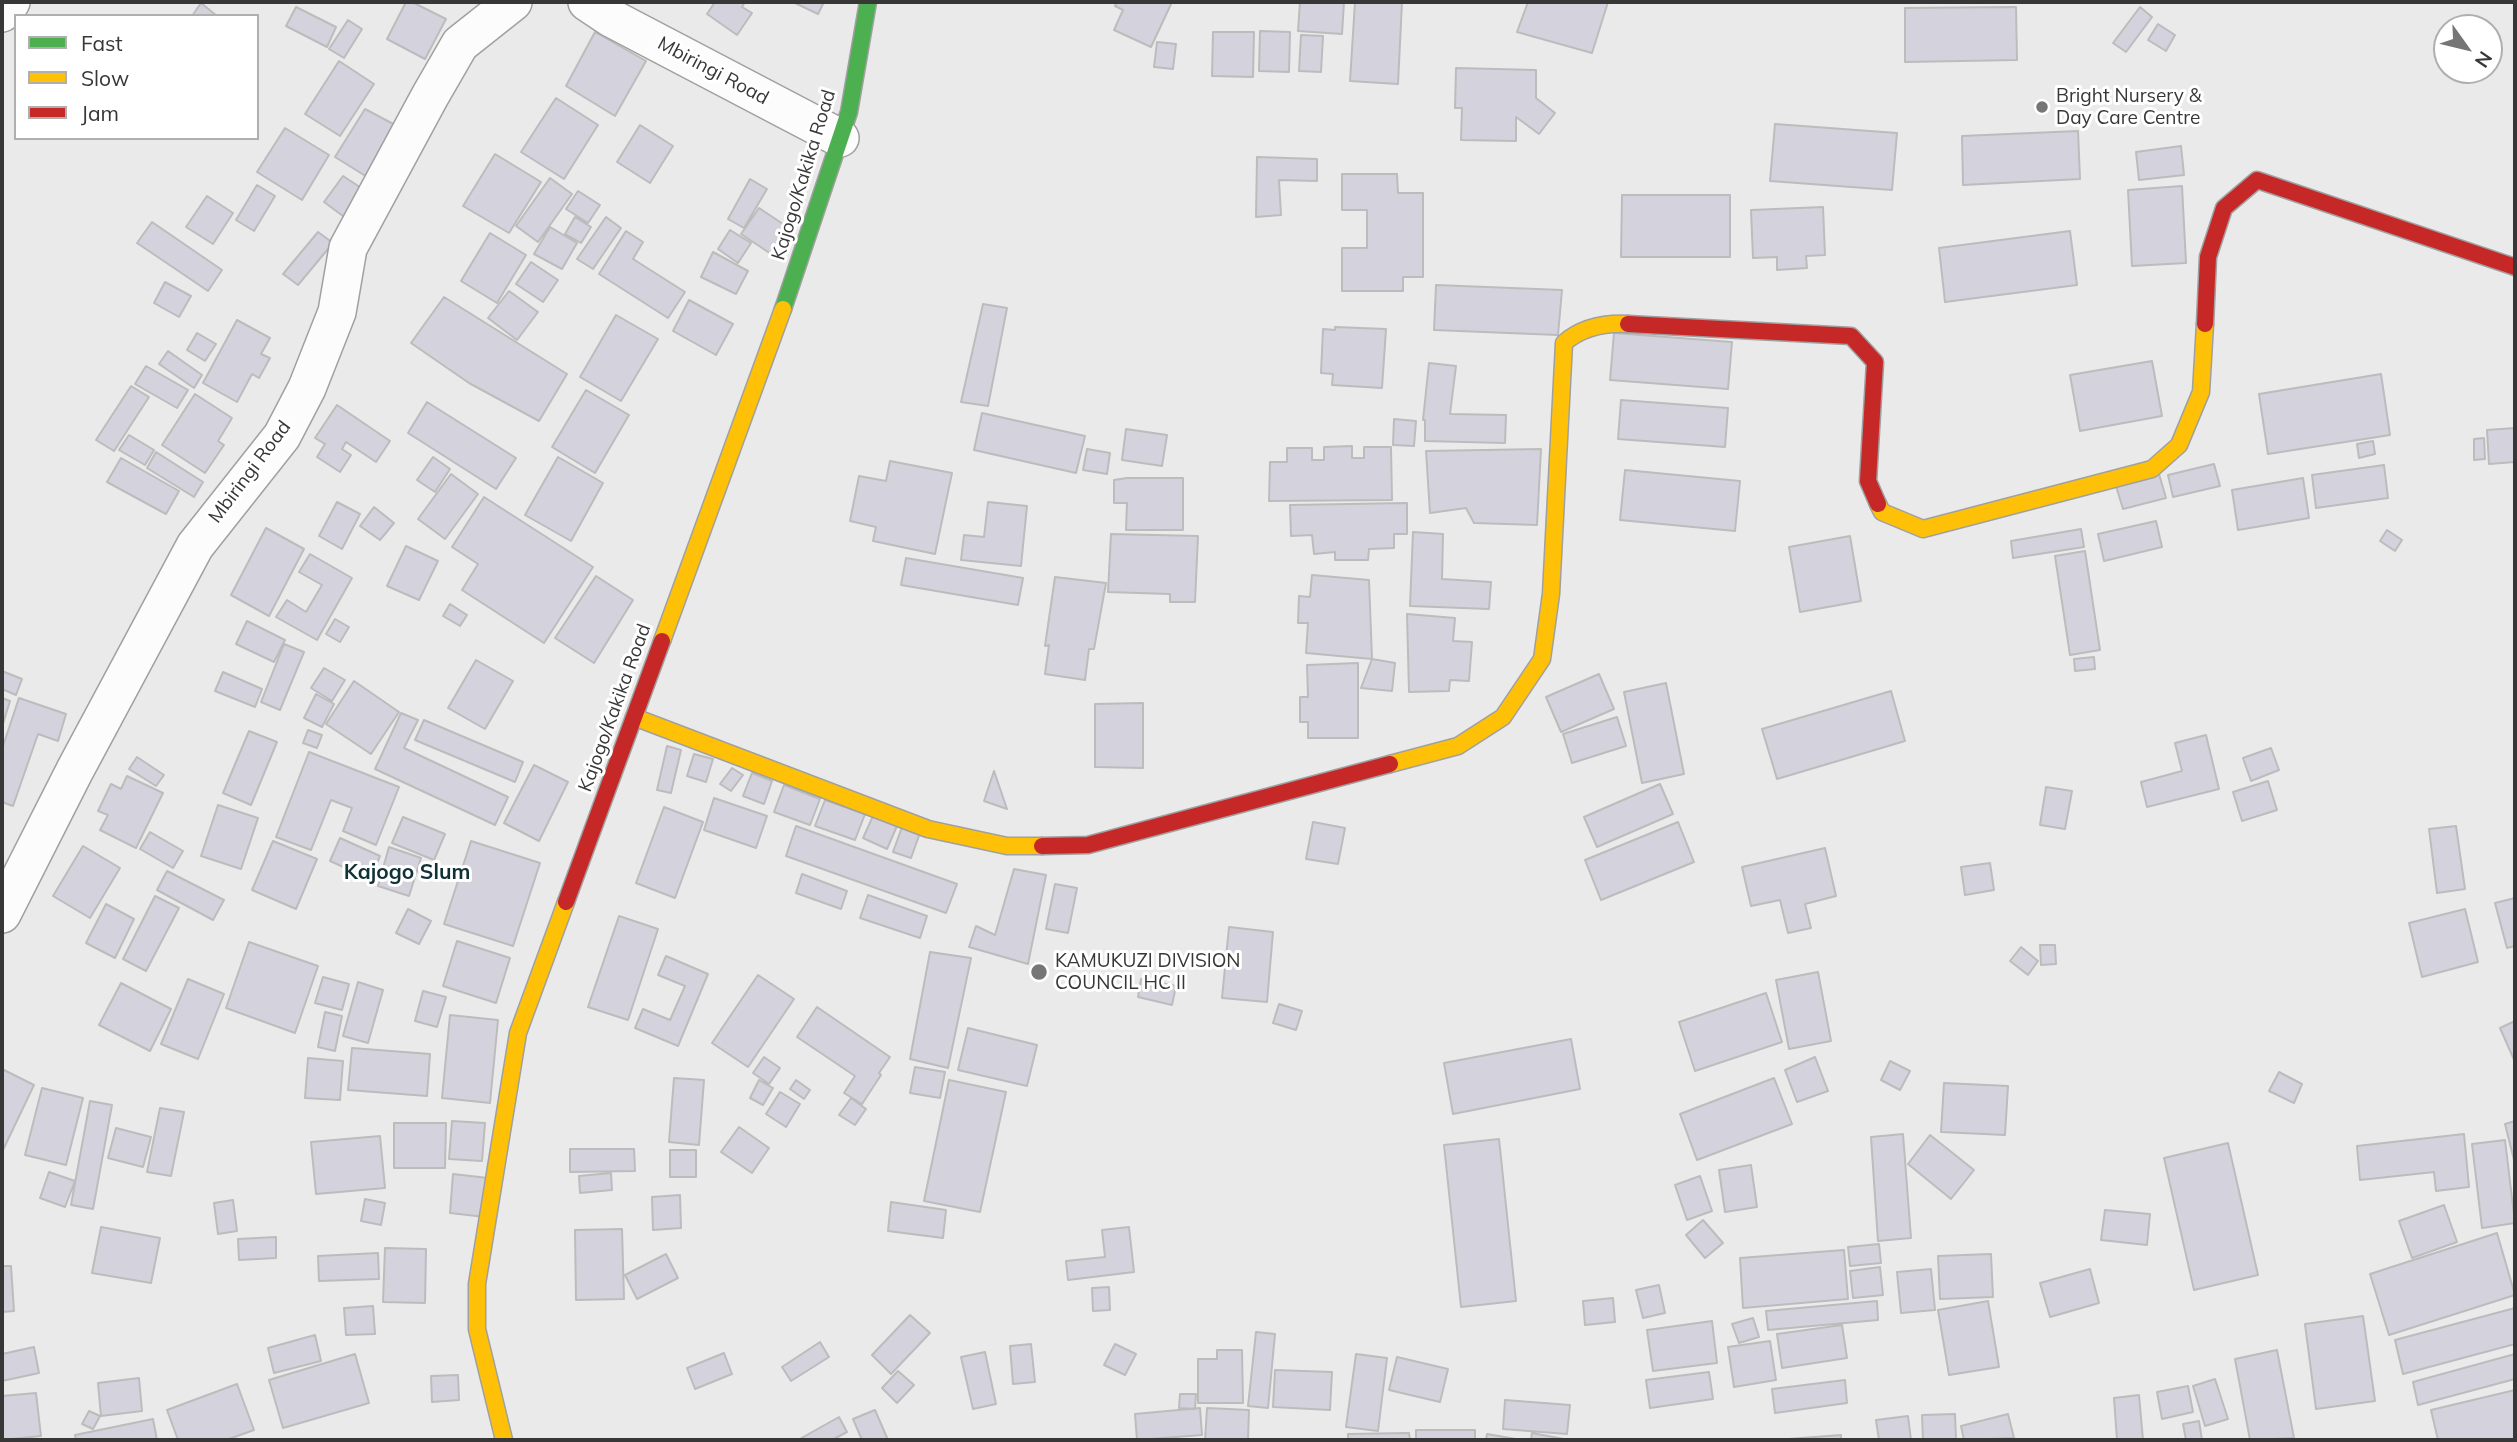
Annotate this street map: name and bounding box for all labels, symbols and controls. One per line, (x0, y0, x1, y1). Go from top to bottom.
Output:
legend (14, 14, 259, 140)
north arrow (2433, 14, 2503, 84)
text: Fast (81, 30, 123, 56)
street label: Mbiringi Road (654, 32, 772, 110)
text: N (2470, 47, 2498, 72)
text: Slow (81, 65, 129, 91)
place label: Bright Nursery & Day Care Centre (2056, 85, 2202, 129)
street label: Kajogo/Kakika Road (767, 87, 841, 263)
marker: Bright Nursery & Day Care Centre (2034, 99, 2050, 115)
text: Jam (81, 100, 119, 126)
street label: Mbiringi Road (204, 416, 296, 528)
street label: Kajogo/Kakika Road (574, 621, 656, 795)
district label: Kajogo Slum (344, 860, 470, 886)
place label: KAMUKUZI DIVISION COUNCIL HC II (1055, 950, 1241, 994)
marker: KAMUKUZI DIVISION COUNCIL HC II (1029, 962, 1049, 982)

